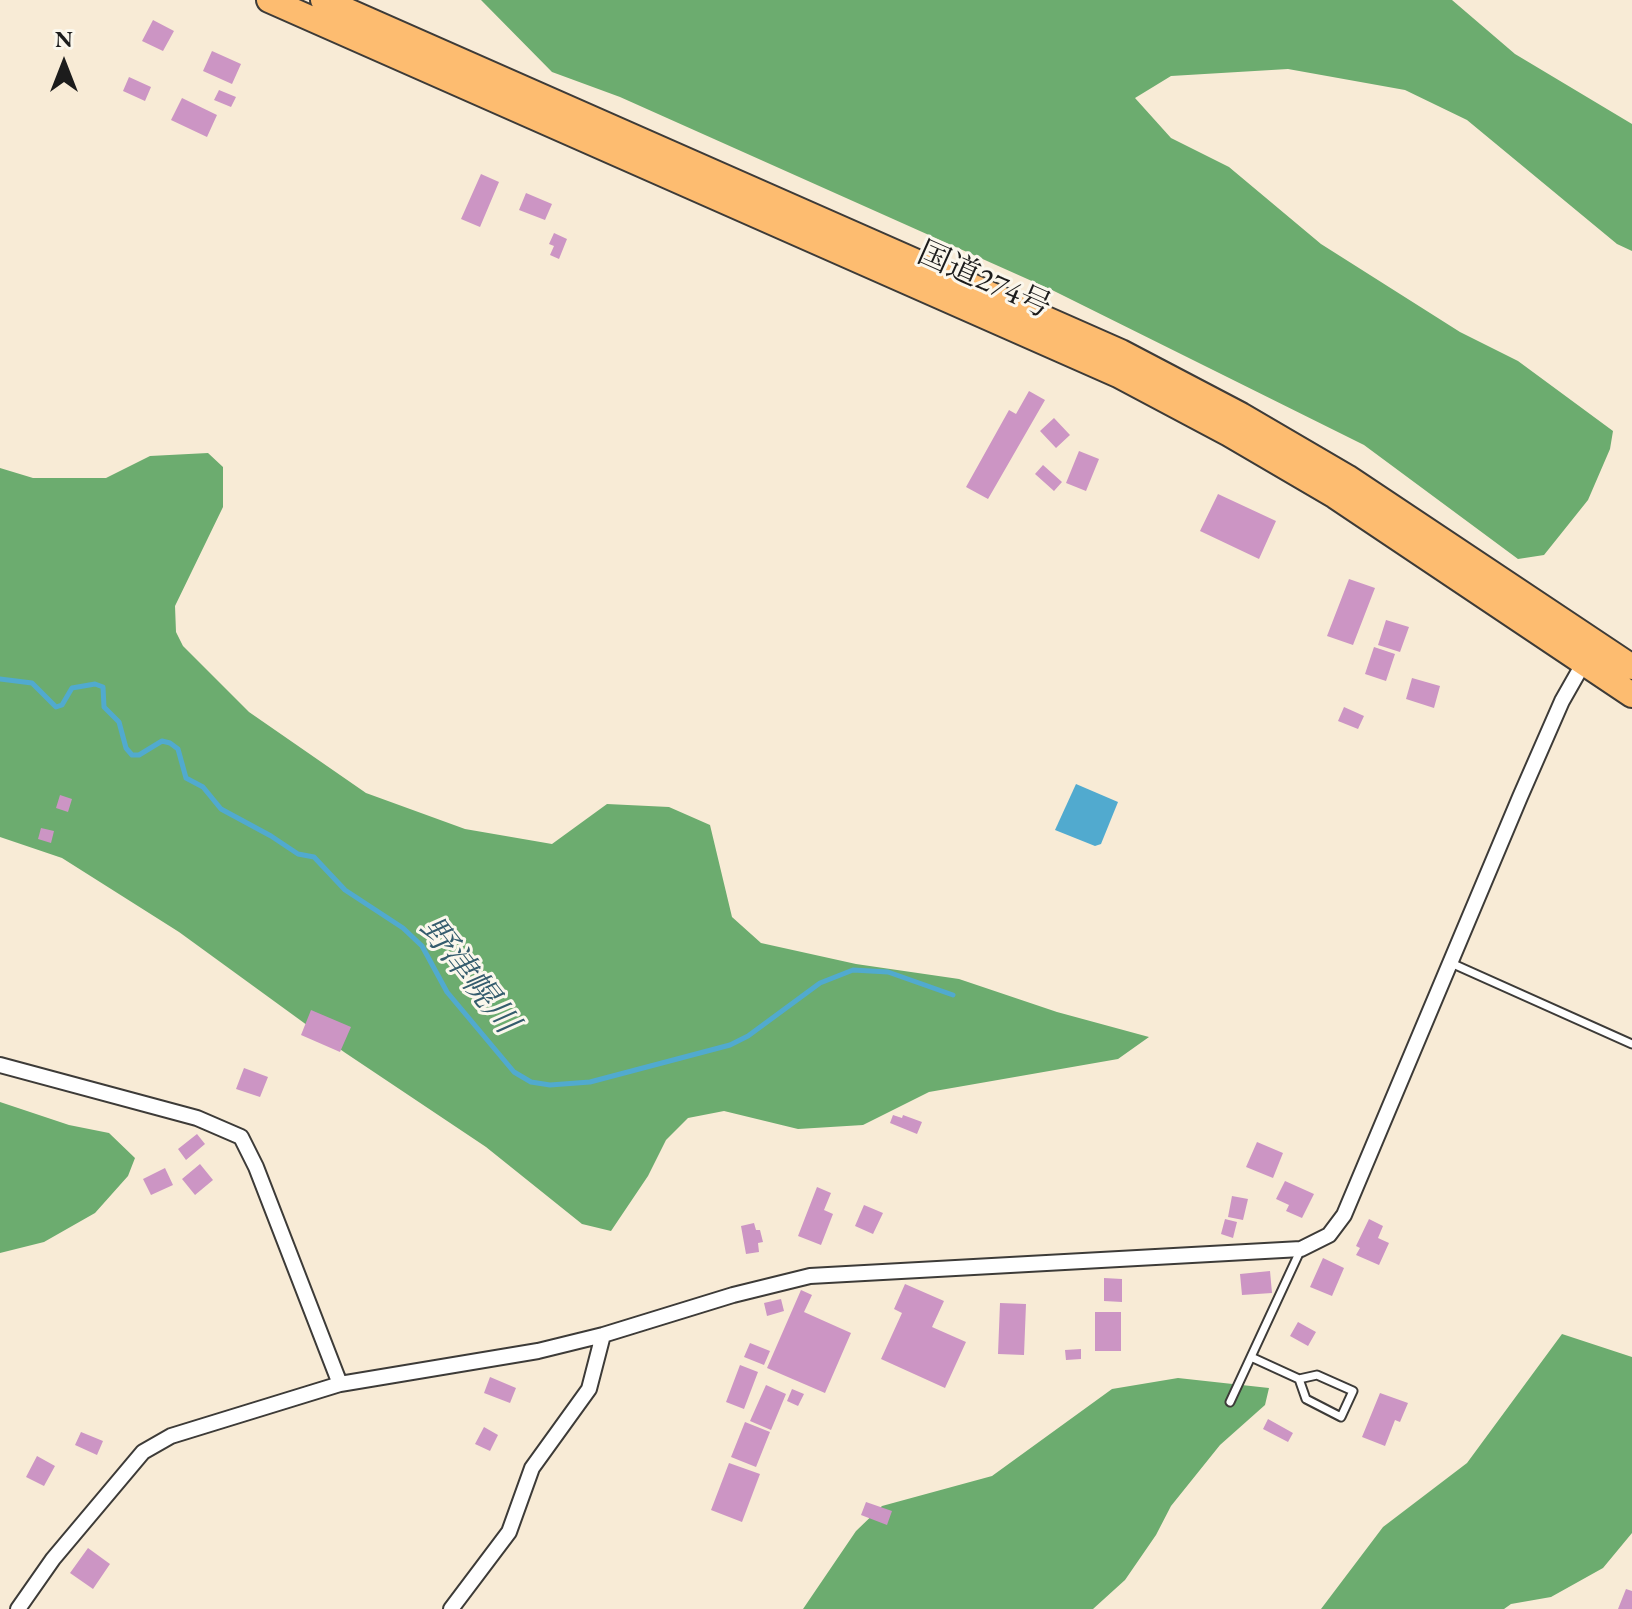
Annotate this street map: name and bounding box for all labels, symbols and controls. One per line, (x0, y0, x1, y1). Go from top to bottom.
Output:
north arrow (24, 24, 104, 104)
text: N (55, 25, 73, 54)
street label: 国道274号 (911, 235, 1057, 327)
water label: 野津幌川 (410, 910, 526, 1042)

